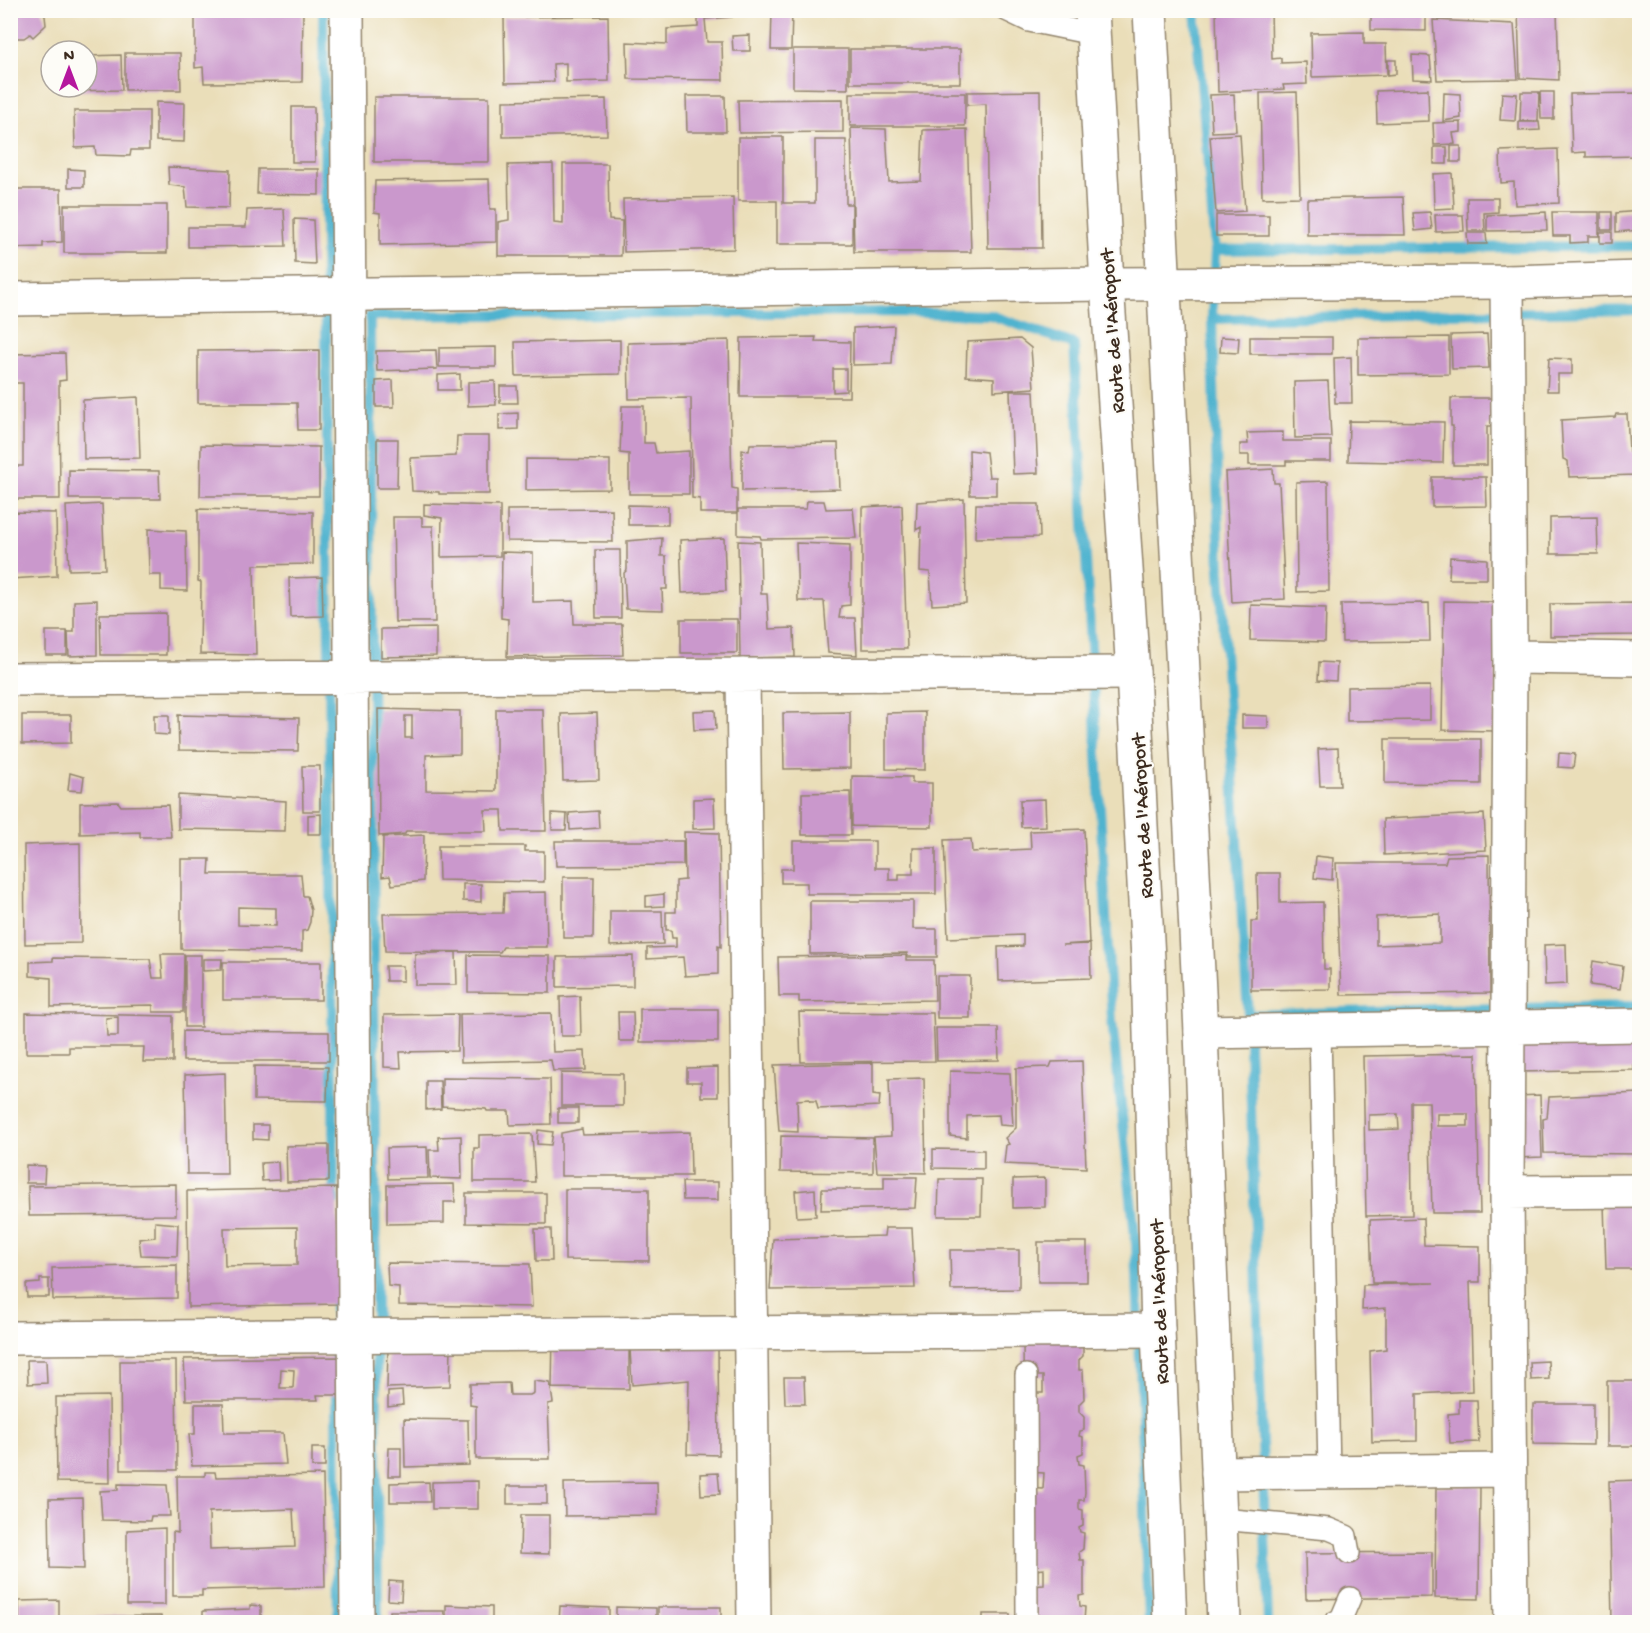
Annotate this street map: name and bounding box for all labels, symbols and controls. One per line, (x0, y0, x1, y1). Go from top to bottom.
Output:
north arrow (39, 39, 99, 99)
text: N (64, 48, 75, 67)
street label: Route de l'Aéroport (1097, 246, 1132, 414)
street label: Route de l'Aéroport (1129, 731, 1160, 899)
street label: Route de l'Aéroport (1147, 1217, 1176, 1385)

